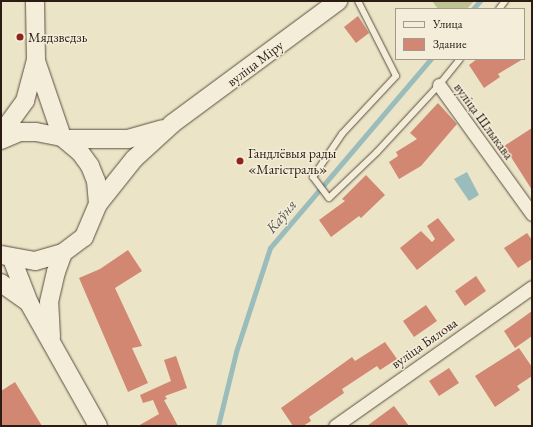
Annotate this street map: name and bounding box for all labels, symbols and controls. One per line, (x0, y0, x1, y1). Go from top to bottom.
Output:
legend (395, 8, 525, 60)
text: Улица (433, 16, 463, 32)
place label: Мядзведзь (28, 29, 87, 45)
marker: Мядзведзь (15, 32, 25, 42)
street label: вуліца Міру (223, 36, 287, 90)
text: Здание (433, 36, 467, 52)
street label: вуліца Шлыкава (451, 79, 517, 163)
place label: Гандлёвыя рады «Магістраль» (248, 145, 336, 178)
marker: Гандлёвыя рады «Магістраль» (235, 156, 245, 166)
water label: Каўня (262, 195, 300, 237)
street label: вуліца Бялова (388, 314, 460, 372)

